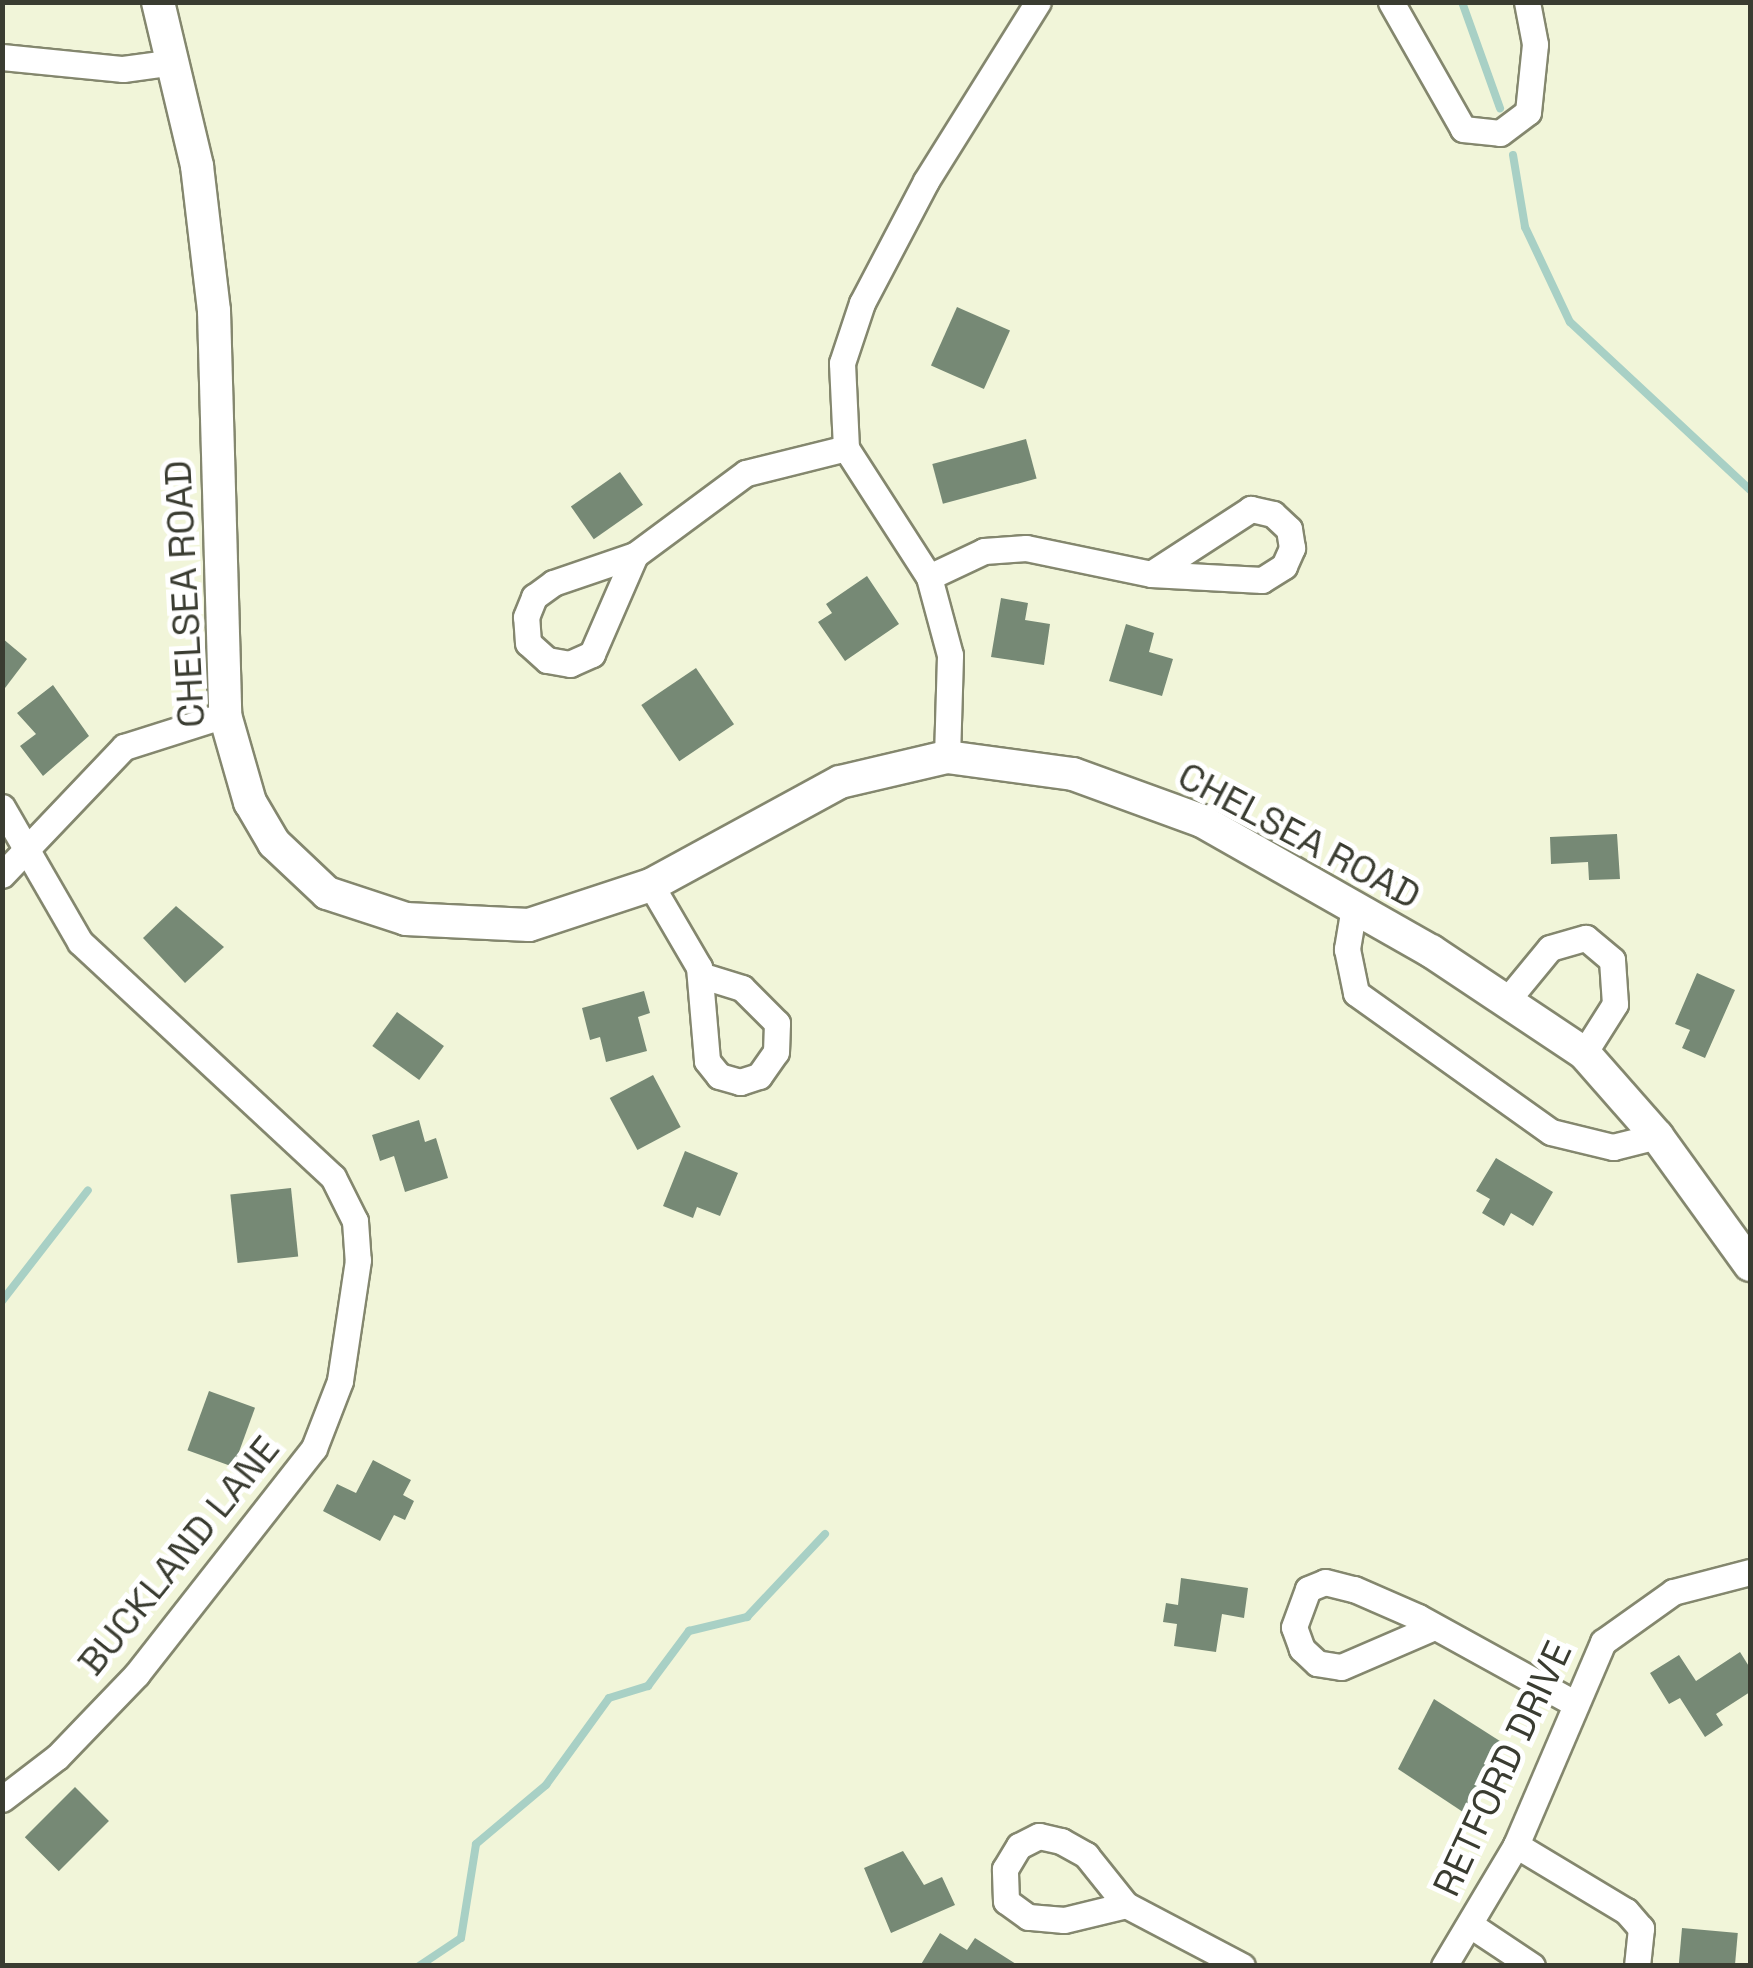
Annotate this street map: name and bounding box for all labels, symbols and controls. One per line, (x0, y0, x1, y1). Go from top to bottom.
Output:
street label: CHELSEA ROAD (155, 459, 215, 729)
street label: CHELSEA ROAD (1170, 753, 1428, 919)
street label: BUCKLAND LANE (69, 1427, 289, 1685)
street label: RETFORD DRIVE (1424, 1634, 1582, 1904)

